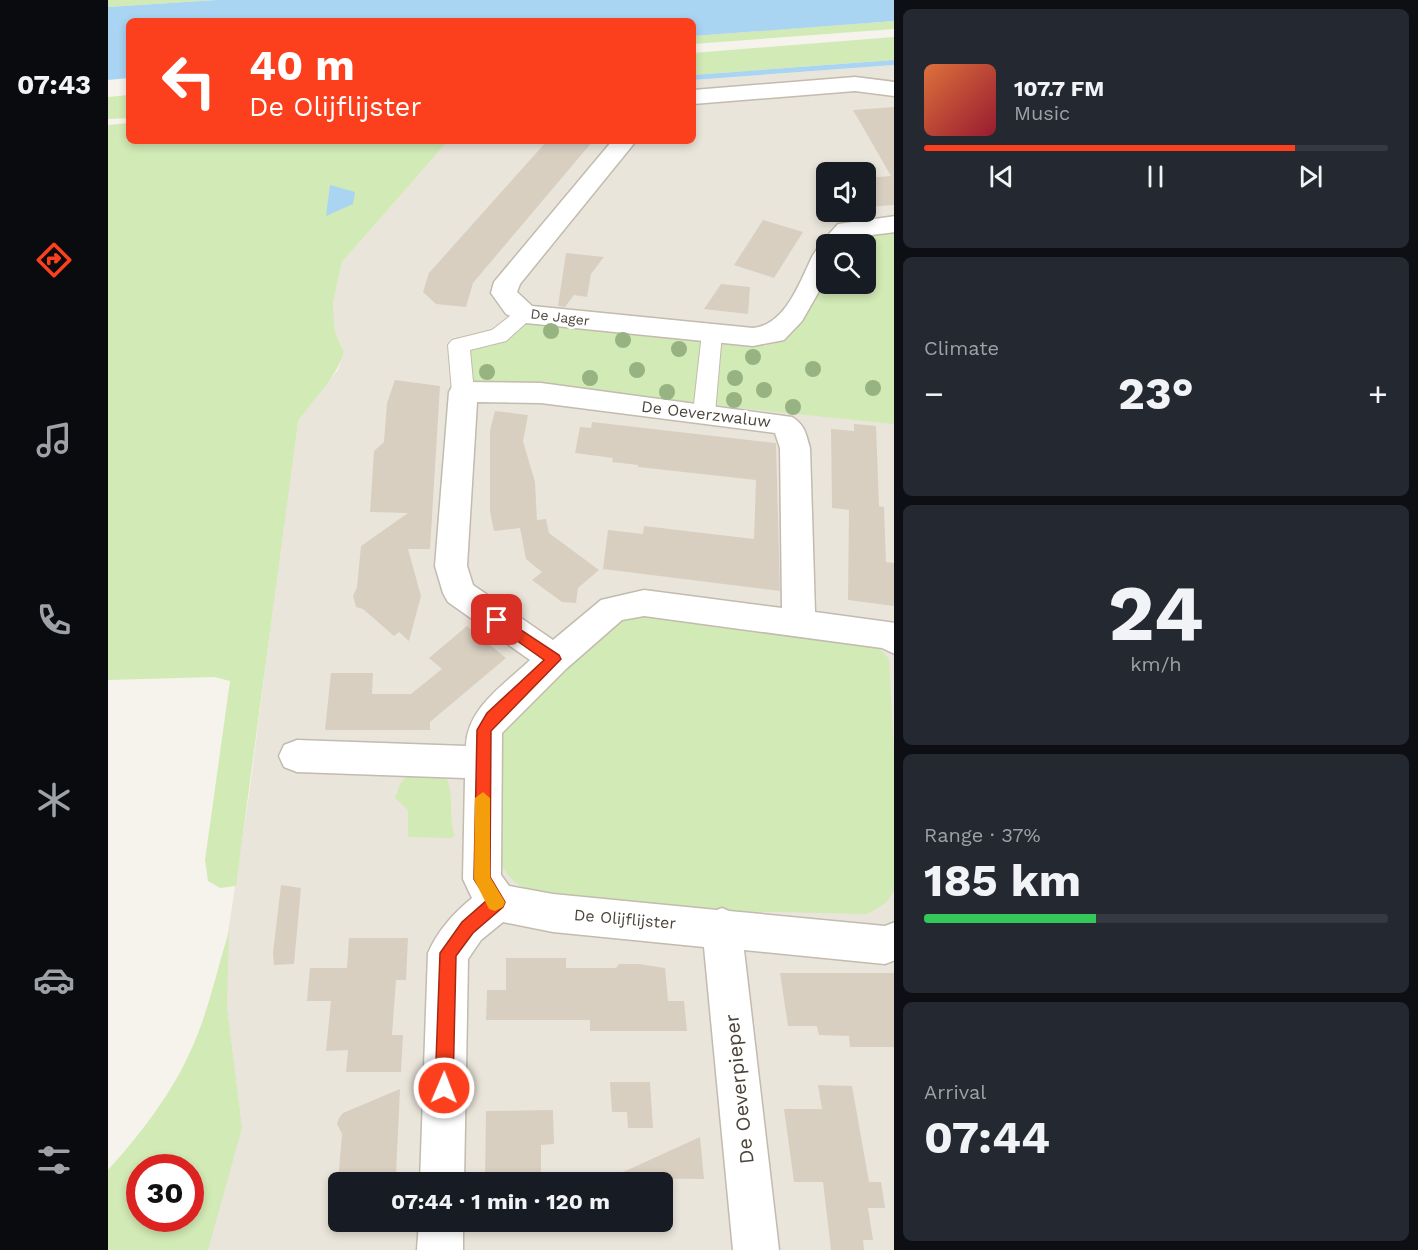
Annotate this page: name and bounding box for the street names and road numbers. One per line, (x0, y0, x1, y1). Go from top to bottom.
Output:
street label: De Jager (530, 305, 591, 329)
street label: De Oeverzwaluw (640, 397, 772, 431)
street label: De Olijflijster (573, 905, 677, 933)
street label: De Oeverpieper (719, 1013, 759, 1165)

